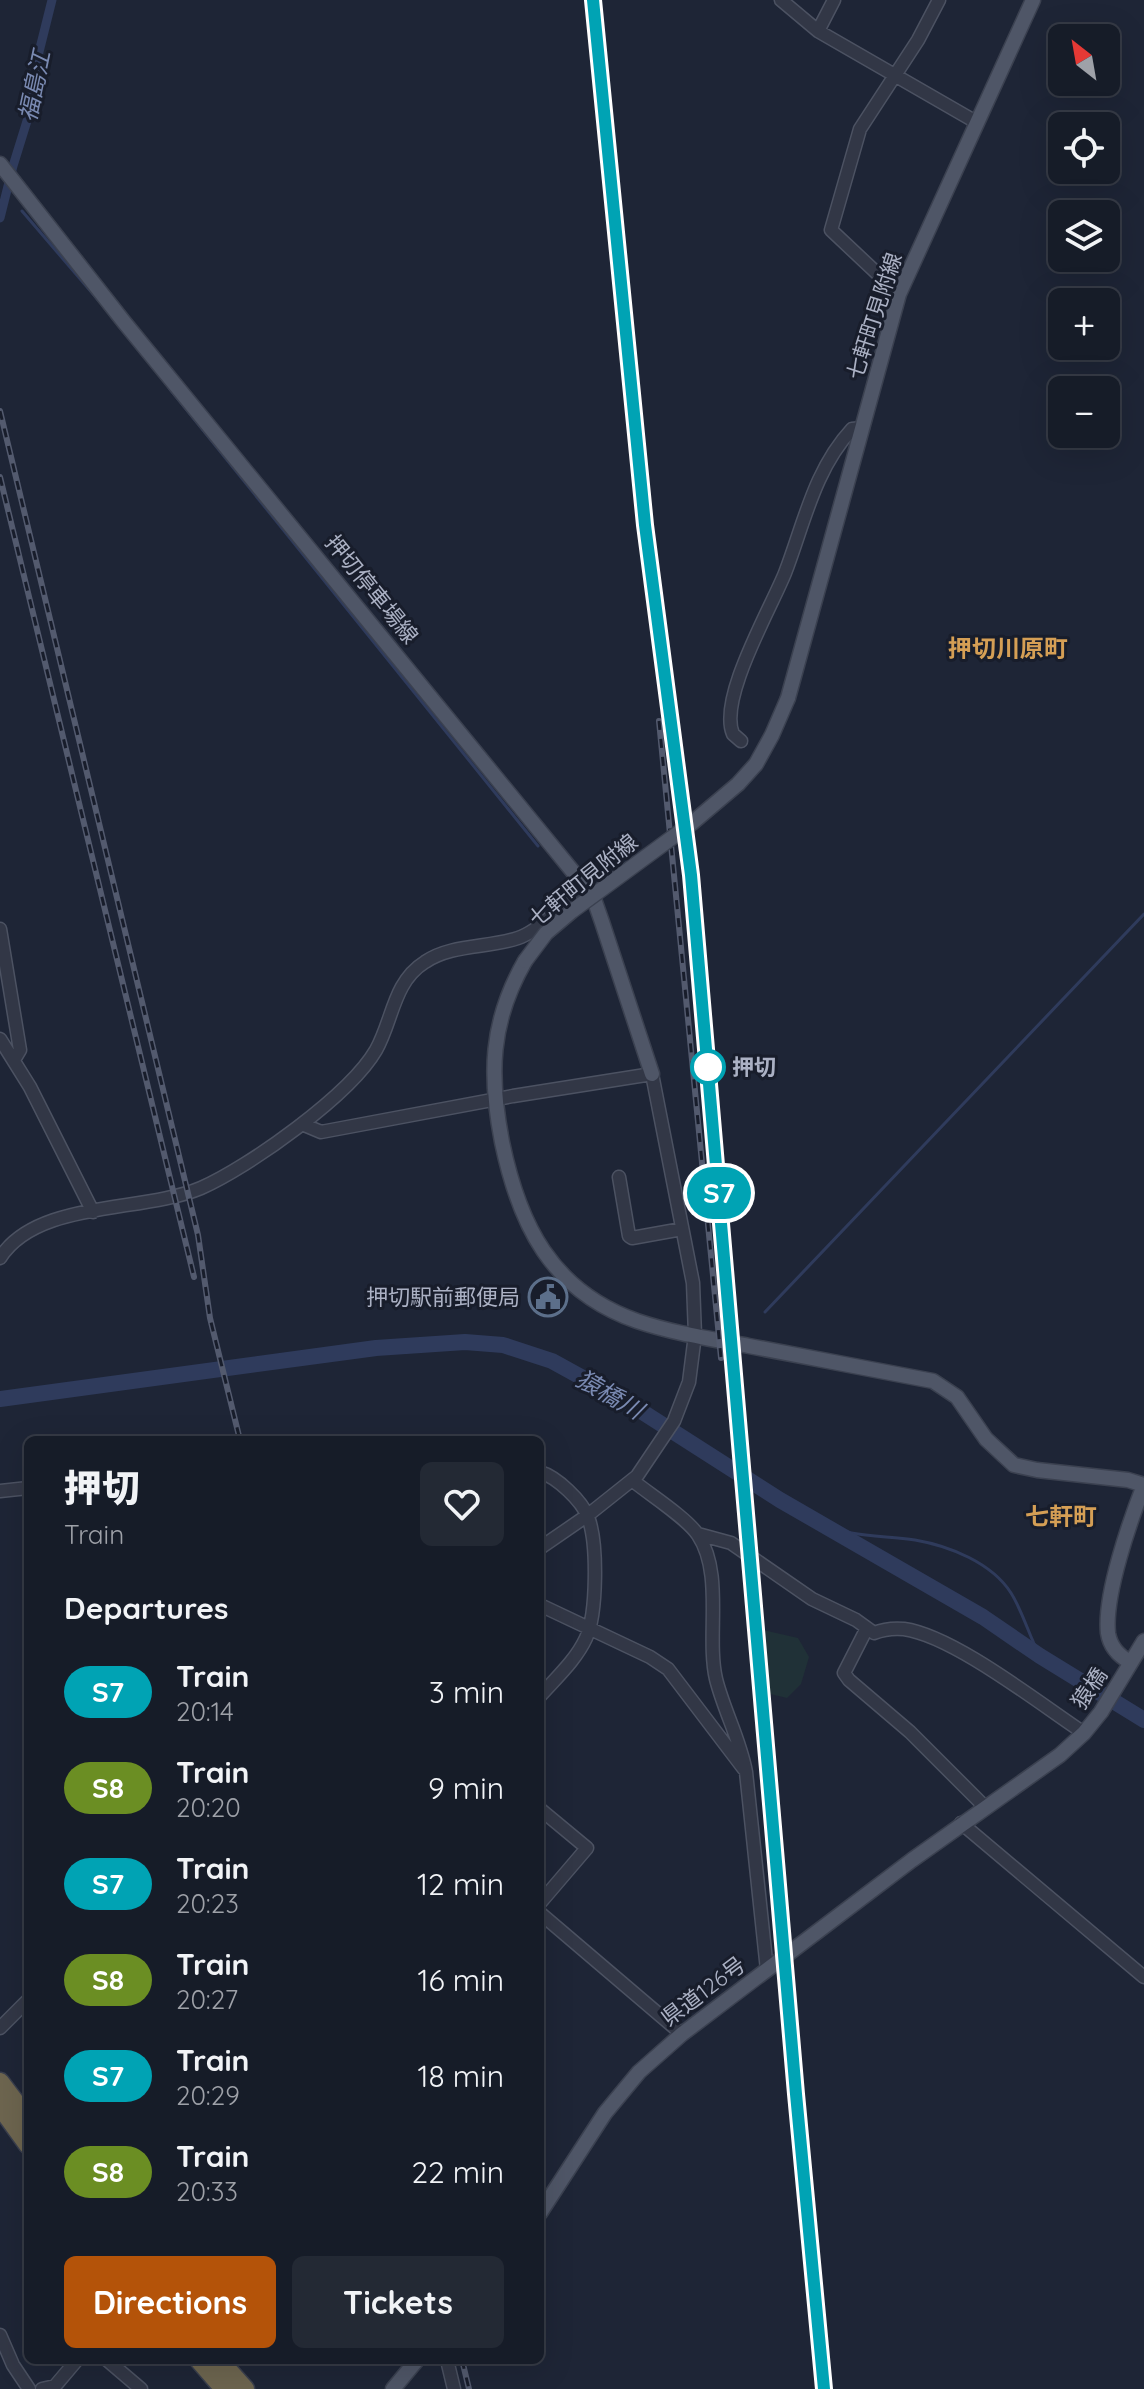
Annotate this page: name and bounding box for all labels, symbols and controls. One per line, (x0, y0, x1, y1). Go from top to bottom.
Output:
north arrow (1048, 24, 1120, 96)
map controls (1048, 24, 1120, 448)
water label: 福島江 (12, 45, 57, 124)
button: locate (1048, 112, 1120, 184)
button: layers (1048, 200, 1120, 272)
street label: 七軒町見附線 (840, 249, 908, 383)
button: + (1048, 288, 1120, 360)
button: − (1048, 376, 1120, 448)
street label: 押切停車場線 (320, 529, 424, 649)
district label: 押切川原町 (948, 633, 1068, 663)
street label: 七軒町見附線 (523, 828, 643, 932)
marker: 押切 (691, 1050, 725, 1084)
place label: 押切 (732, 1053, 776, 1081)
line badge: S7 (683, 1167, 755, 1219)
text: S7 (703, 1175, 735, 1210)
public building icon: 押切駅前郵便局 (527, 1276, 569, 1318)
place label: 押切駅前郵便局 (366, 1283, 520, 1311)
water label: 猿橋川 (571, 1363, 651, 1426)
button: heart (420, 1462, 504, 1546)
text: 押切 (64, 1464, 140, 1512)
district label: 七軒町 (1025, 1501, 1097, 1531)
text: Train (64, 1518, 124, 1551)
text: Departures (64, 1589, 229, 1627)
text: Train (176, 1657, 249, 1695)
street label: 猿橋 (1065, 1662, 1113, 1714)
text: 3 min (429, 1673, 504, 1711)
text: S7 (92, 1674, 124, 1709)
text: 20:14 (176, 1695, 234, 1728)
text: Train (176, 1753, 249, 1791)
text: 9 min (428, 1769, 504, 1807)
text: S8 (92, 1770, 124, 1805)
text: 20:20 (176, 1791, 241, 1824)
text: Train (176, 1849, 249, 1887)
text: 12 min (417, 1865, 504, 1903)
text: S7 (92, 1866, 124, 1901)
text: 20:23 (176, 1887, 239, 1920)
text: Train (176, 1945, 249, 1983)
street label: 県道126号 (655, 1950, 751, 2032)
text: 16 min (417, 1961, 504, 1999)
text: S8 (92, 1962, 124, 1997)
text: 20:27 (176, 1983, 238, 2016)
text: Train (176, 2041, 249, 2079)
text: 18 min (417, 2057, 504, 2095)
text: S7 (92, 2058, 124, 2093)
text: 20:29 (176, 2079, 240, 2112)
text: Train (176, 2137, 249, 2175)
text: 22 min (411, 2153, 504, 2191)
text: S8 (92, 2154, 124, 2189)
text: 20:33 (176, 2175, 238, 2208)
button: Directions (64, 2256, 276, 2348)
button: Tickets (292, 2256, 504, 2348)

